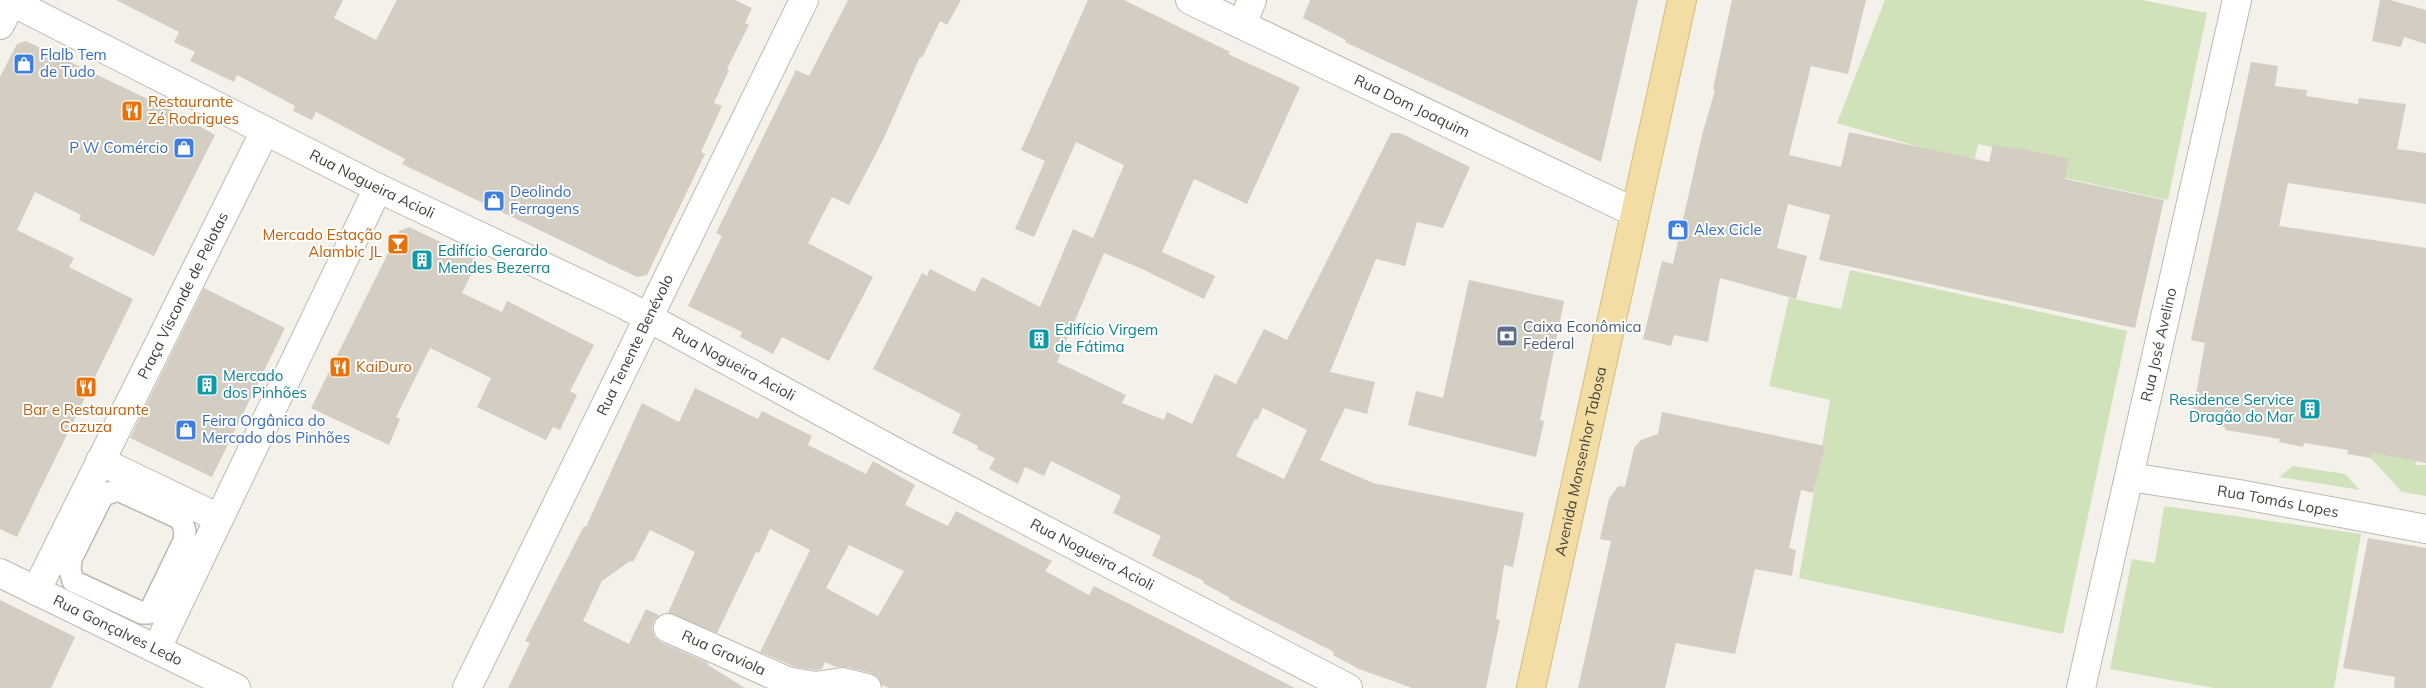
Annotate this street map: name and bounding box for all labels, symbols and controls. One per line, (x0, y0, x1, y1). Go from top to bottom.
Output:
place label: Flalb Tem de Tudo (40, 45, 107, 81)
shop icon: Flalb Tem de Tudo (12, 52, 36, 76)
street label: Rua Dom Joaquim (1351, 70, 1473, 141)
place label: Restaurante Zé Rodrigues (148, 92, 239, 128)
restaurant icon: Restaurante Zé Rodrigues (120, 99, 144, 123)
shop icon: P W Comércio (172, 136, 196, 160)
place label: P W Comércio (69, 138, 168, 157)
street label: Rua Nogueira Acioli (306, 145, 438, 223)
place label: Deolindo Ferragens (510, 182, 580, 218)
shop icon: Deolindo Ferragens (482, 189, 506, 213)
street label: Praça Visconde de Pelotas (133, 209, 232, 382)
shop icon: Alex Cicle (1666, 218, 1690, 242)
place label: Alex Cicle (1694, 220, 1762, 239)
place label: Mercado Estação Alambic JL (262, 225, 382, 261)
bar icon: Mercado Estação Alambic JL (386, 232, 410, 256)
place label: Edifício Gerardo Mendes Bezerra (438, 241, 550, 277)
building icon: Edifício Gerardo Mendes Bezerra (410, 248, 434, 272)
street label: Rua Tenente Benévolo (592, 271, 677, 418)
street label: Rua José Avelino (2136, 286, 2180, 403)
place label: Caixa Econômica Federal (1523, 317, 1642, 353)
place label: Edifício Virgem de Fátima (1055, 320, 1158, 356)
street label: Rua Nogueira Acioli (669, 322, 799, 405)
bank icon: Caixa Econômica Federal (1495, 324, 1519, 348)
building icon: Edifício Virgem de Fátima (1027, 327, 1051, 351)
restaurant icon: KaiDuro (328, 355, 352, 379)
place label: KaiDuro (356, 357, 412, 376)
street label: Avenida Monsenhor Tabosa (1550, 365, 1610, 558)
place label: Mercado dos Pinhões (223, 366, 307, 402)
building icon: Mercado dos Pinhões (195, 373, 219, 397)
restaurant icon: Bar e Restaurante Cazuza (74, 375, 98, 399)
place label: Residence Service Dragão do Mar (2169, 390, 2295, 426)
building icon: Residence Service Dragão do Mar (2298, 397, 2322, 421)
place label: Bar e Restaurante Cazuza (23, 400, 149, 436)
place label: Feira Orgânica do Mercado dos Pinhões (202, 411, 350, 447)
shop icon: Feira Orgânica do Mercado dos Pinhões (174, 418, 198, 442)
street label: Rua Tomás Lopes (2216, 481, 2340, 521)
street label: Rua Nogueira Acioli (1027, 514, 1158, 594)
street label: Rua Gonçalves Ledo (50, 590, 186, 669)
street label: Rua Graviola (679, 625, 769, 679)

